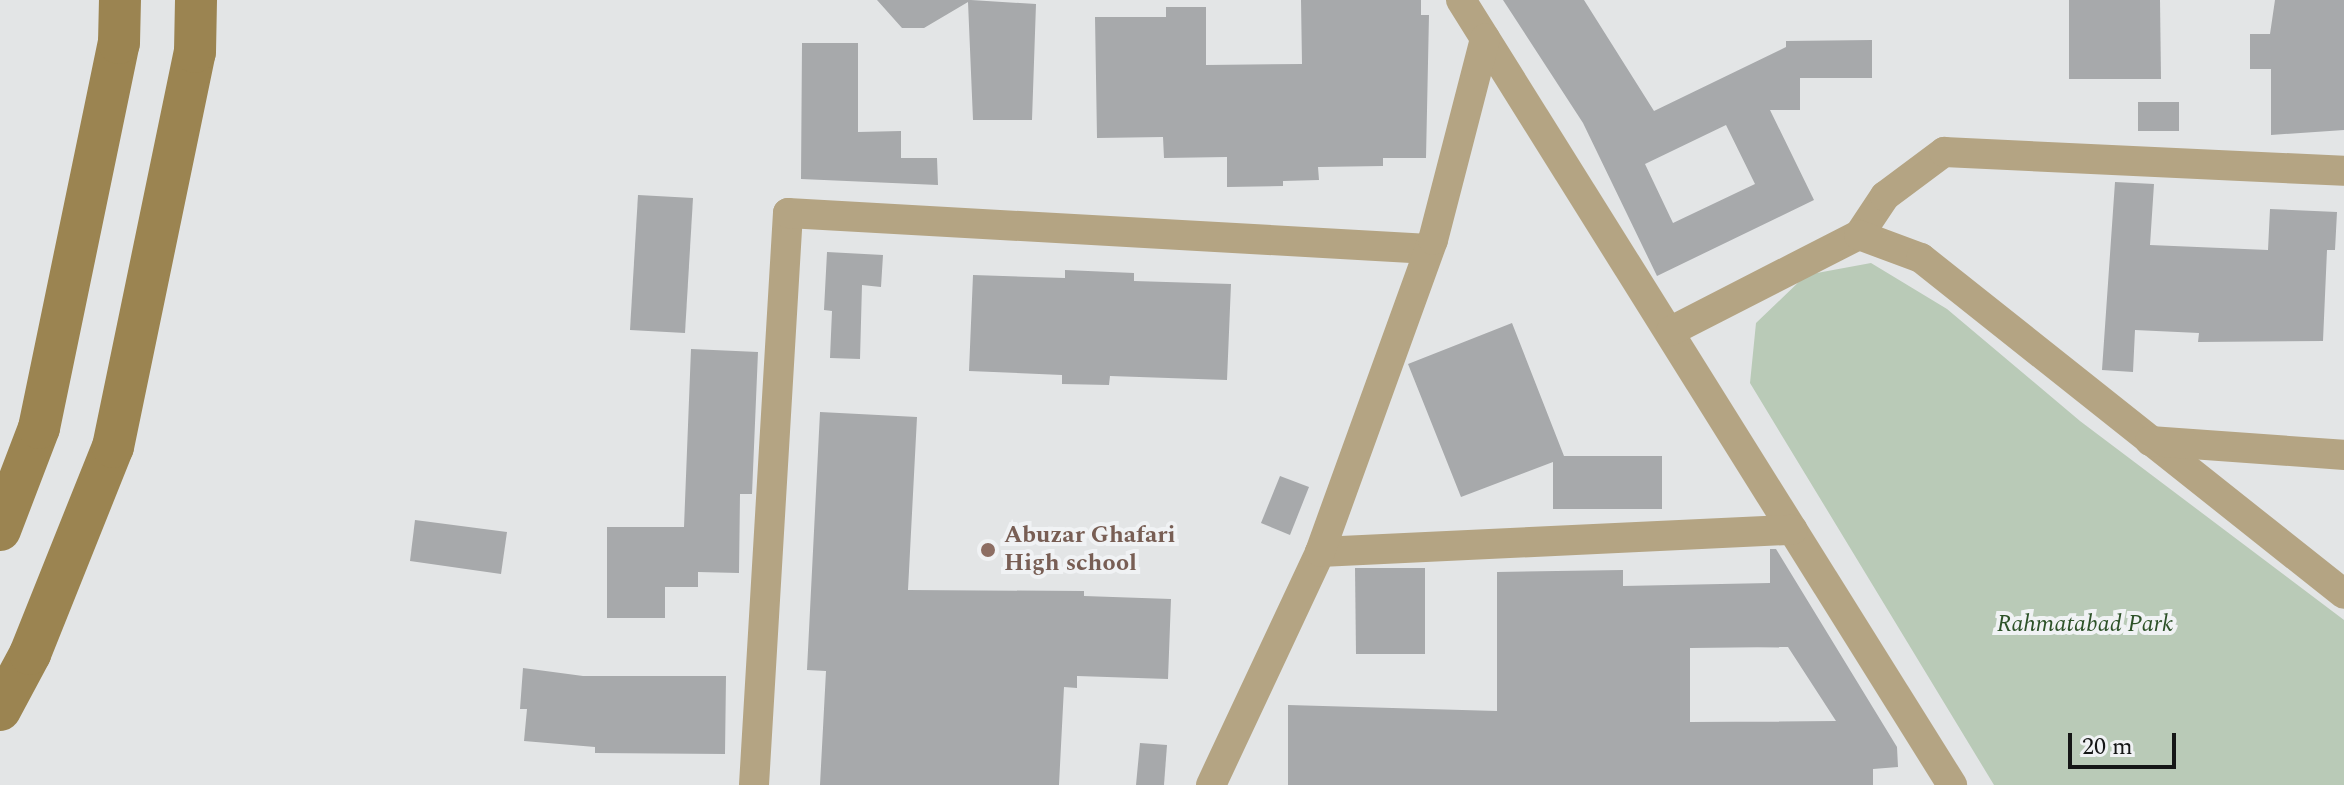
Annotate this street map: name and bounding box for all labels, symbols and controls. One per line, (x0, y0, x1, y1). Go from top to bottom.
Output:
place label: Abuzar Ghafari High school (1004, 522, 1175, 578)
marker: Abuzar Ghafari High school (979, 541, 997, 559)
park label: Rahmatabad Park (1997, 611, 2173, 639)
scale bar (2072, 717, 2180, 767)
text: 20 m (2082, 729, 2133, 765)

